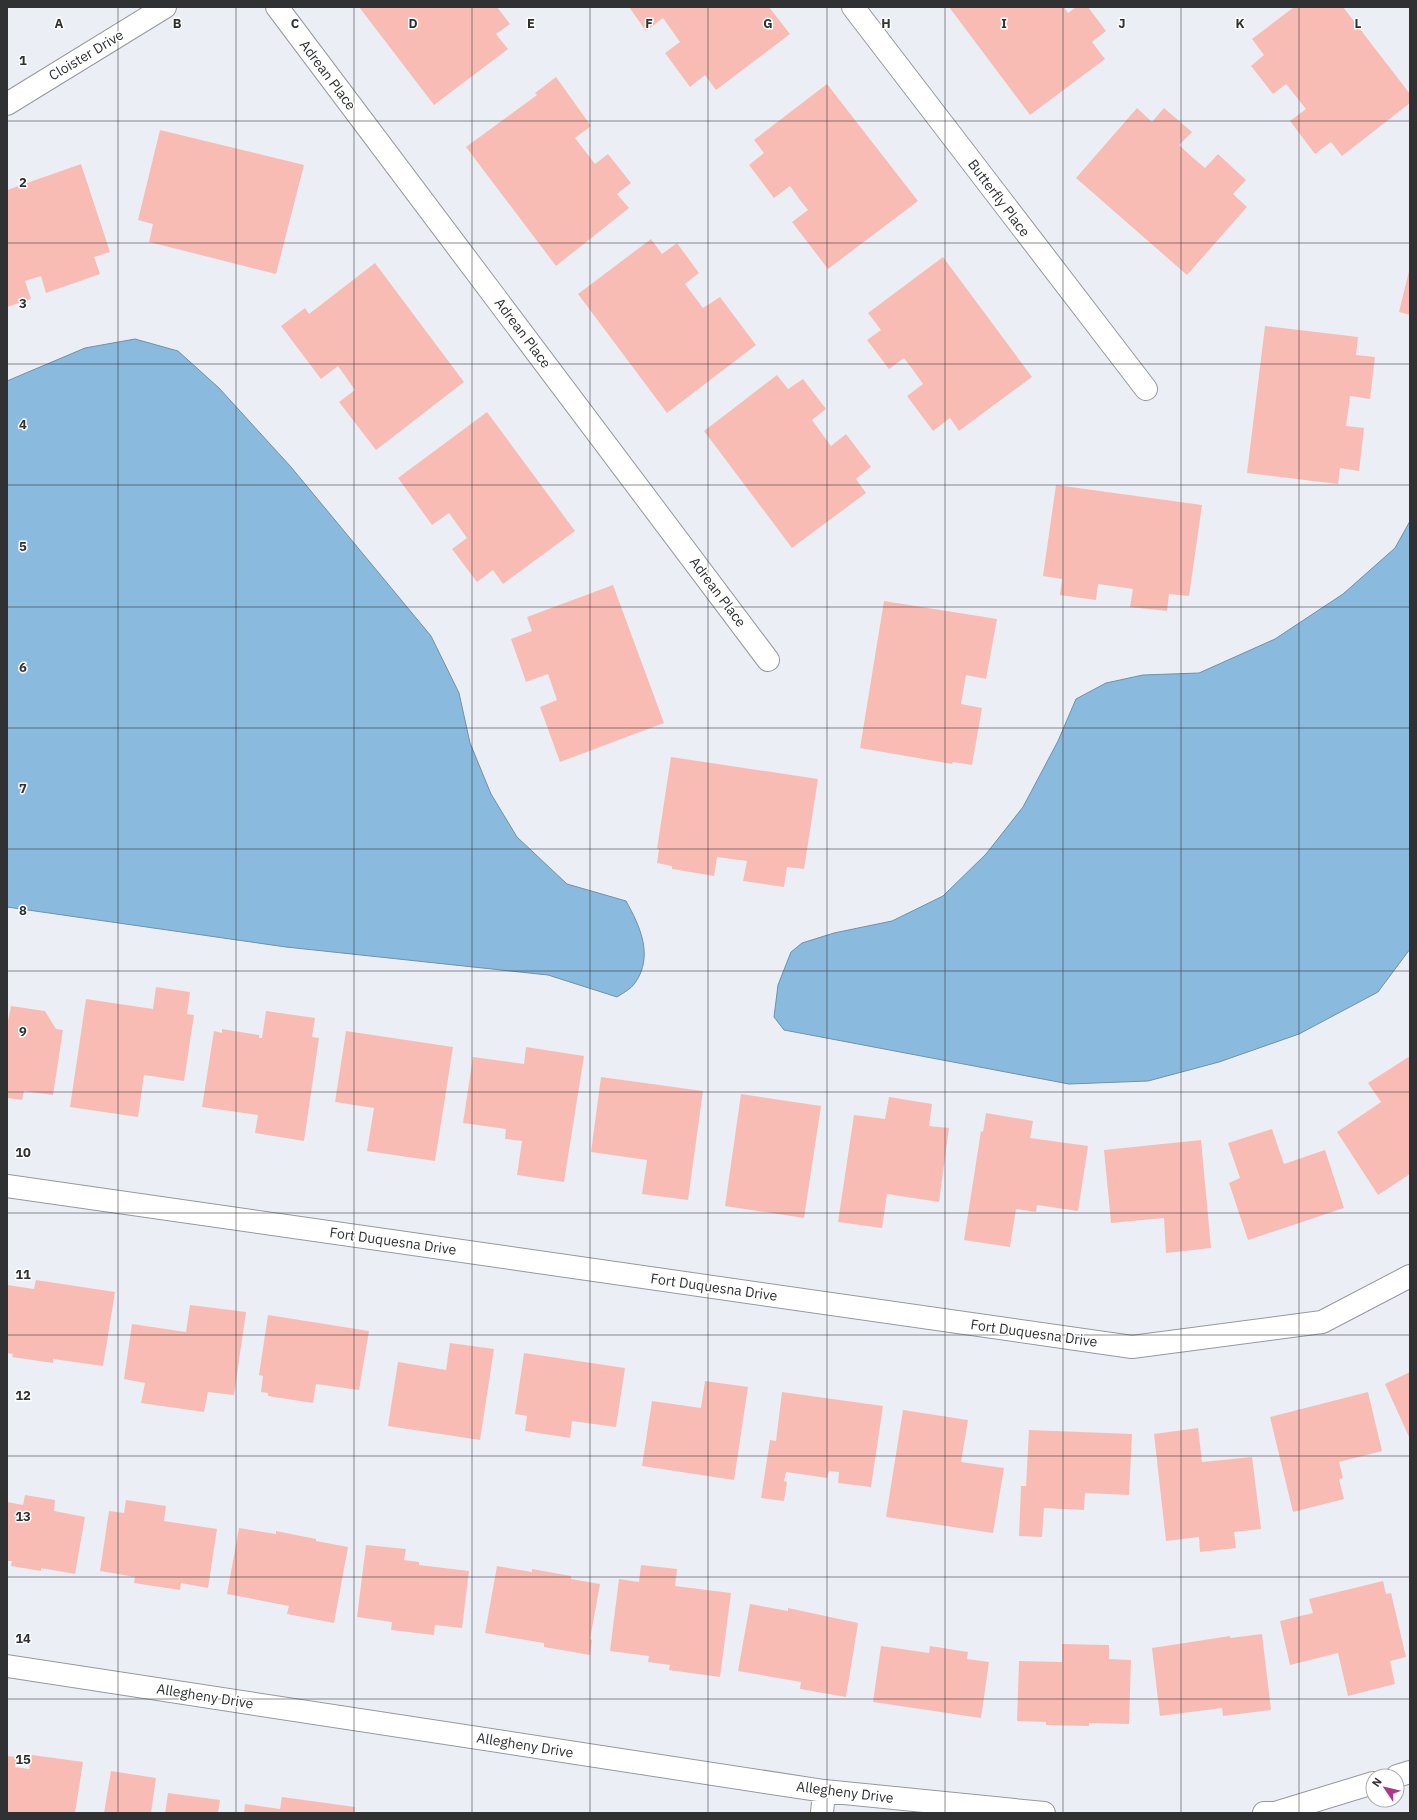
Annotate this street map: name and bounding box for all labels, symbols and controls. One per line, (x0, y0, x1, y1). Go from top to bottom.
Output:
text: A (55, 15, 64, 32)
text: B (173, 15, 182, 32)
text: C (291, 15, 300, 32)
text: D (408, 15, 418, 32)
text: E (527, 15, 535, 32)
text: F (645, 15, 653, 32)
text: G (763, 15, 773, 32)
text: H (881, 15, 891, 32)
text: I (1001, 15, 1007, 32)
text: J (1118, 15, 1126, 32)
text: K (1235, 15, 1245, 32)
text: L (1355, 15, 1362, 32)
street label: Cloister Drive (45, 25, 127, 84)
street label: Adrean Place (296, 36, 360, 114)
text: 1 (19, 52, 27, 69)
street label: Butterfly Place (964, 156, 1034, 241)
text: 2 (19, 174, 27, 191)
street label: Adrean Place (491, 294, 555, 372)
text: 3 (19, 295, 27, 312)
text: 4 (19, 416, 27, 433)
text: 5 (19, 538, 27, 555)
street label: Adrean Place (686, 553, 750, 631)
text: 6 (19, 659, 27, 676)
text: 7 (19, 780, 27, 797)
text: 8 (19, 902, 27, 919)
text: 9 (19, 1023, 27, 1040)
text: 10 (15, 1144, 31, 1161)
street label: Fort Duquesna Drive (328, 1223, 458, 1259)
text: 11 (15, 1266, 31, 1283)
street label: Fort Duquesna Drive (649, 1269, 779, 1305)
street label: Fort Duquesna Drive (969, 1315, 1099, 1351)
text: 12 (15, 1387, 31, 1404)
text: 13 (15, 1508, 31, 1525)
text: 14 (15, 1630, 31, 1647)
street label: Allegheny Drive (155, 1679, 255, 1713)
street label: Allegheny Drive (475, 1728, 575, 1762)
text: 15 (15, 1751, 31, 1768)
north arrow (1365, 1768, 1405, 1808)
text: N (1369, 1775, 1385, 1790)
street label: Allegheny Drive (795, 1777, 895, 1807)

